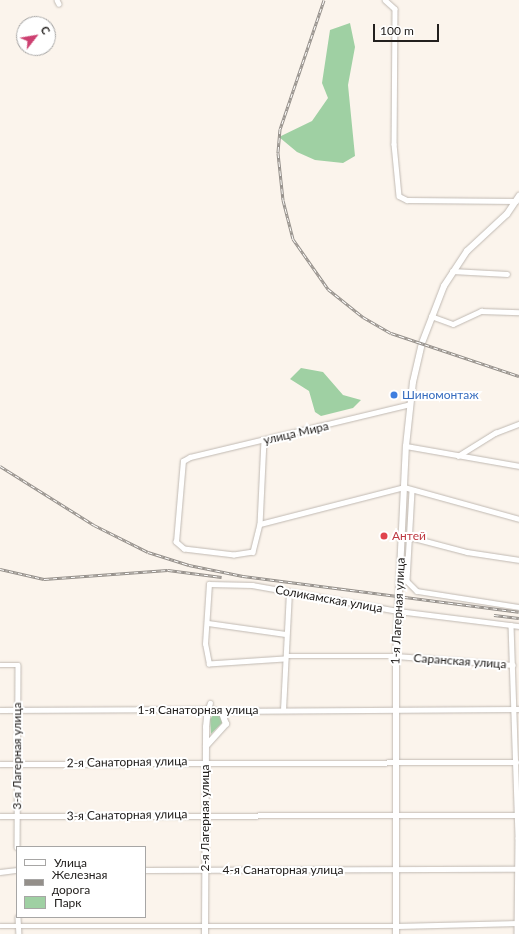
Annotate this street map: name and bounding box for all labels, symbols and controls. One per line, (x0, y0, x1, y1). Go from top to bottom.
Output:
north arrow (16, 16, 56, 56)
scale bar (375, 16, 441, 42)
text: 100 m (380, 23, 414, 38)
text: С (38, 24, 53, 37)
place label: Шиномонтаж (402, 388, 479, 402)
marker: Шиномонтаж (389, 390, 399, 400)
street label: улица Мира (262, 419, 330, 447)
place label: Антей (392, 529, 426, 543)
marker: Антей (379, 531, 389, 541)
street label: 1-я Лагерная улица (388, 557, 408, 665)
street label: Соликамская улица (274, 582, 384, 616)
street label: Саранская улица (413, 651, 507, 671)
street label: 3-я Лагерная улица (10, 702, 24, 810)
street label: 1-я Санаторная улица (138, 703, 258, 717)
street label: 2-я Санаторная улица (66, 754, 188, 770)
street label: 2-я Лагерная улица (198, 764, 212, 872)
street label: 3-я Санаторная улица (66, 807, 188, 823)
legend (16, 846, 146, 918)
text: Улица (54, 855, 87, 870)
street label: 4-я Санаторная улица (223, 863, 343, 877)
text: Железная дорога (52, 867, 107, 897)
text: Парк (54, 895, 82, 910)

